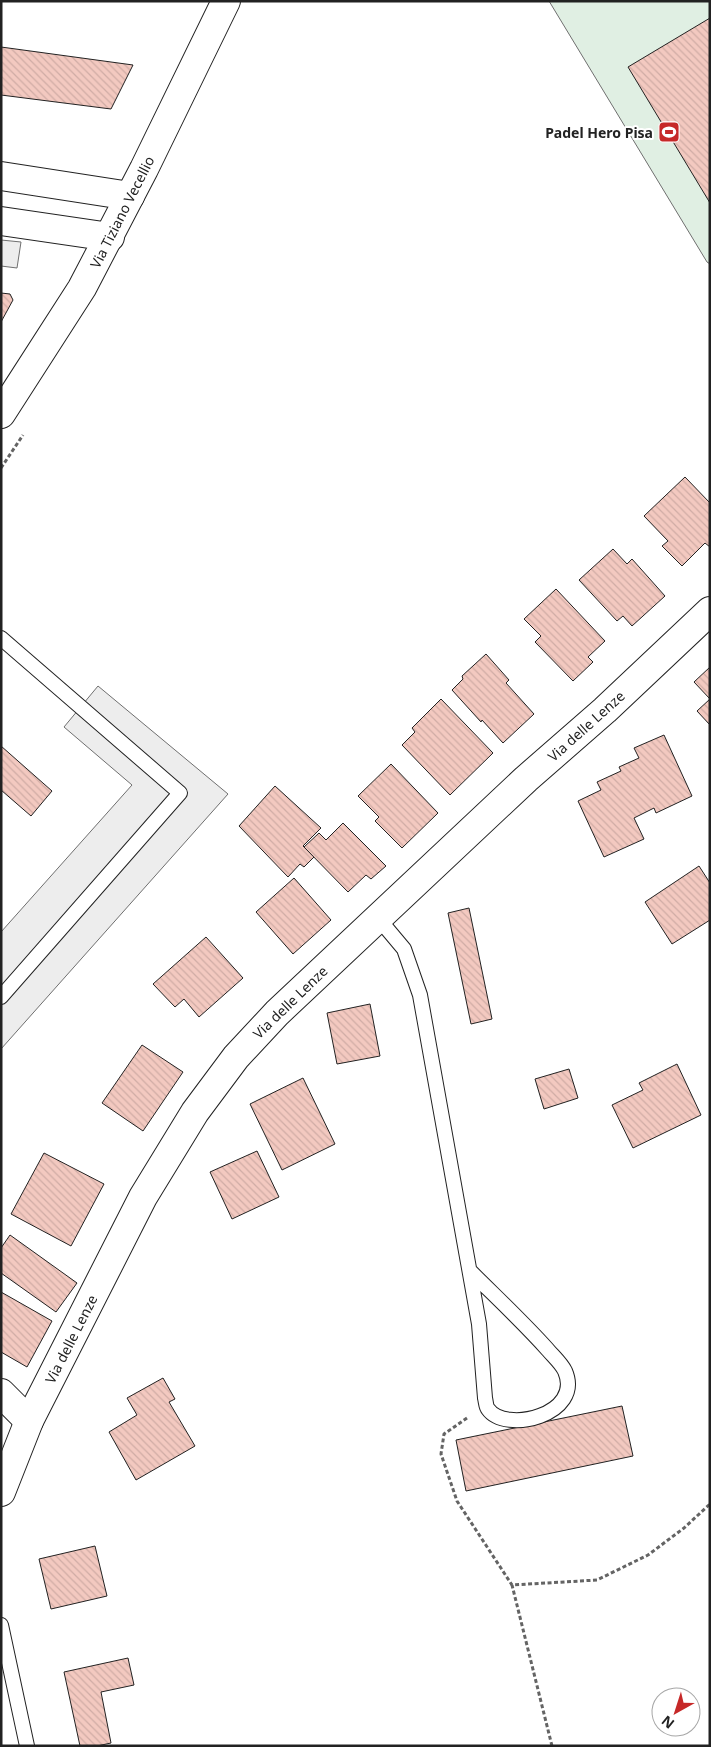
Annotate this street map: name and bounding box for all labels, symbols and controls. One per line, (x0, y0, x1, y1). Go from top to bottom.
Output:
sports icon: Padel Hero Pisa (657, 120, 681, 144)
place label: Padel Hero Pisa (545, 123, 653, 142)
street label: Via Tiziano Vecellio (85, 153, 159, 271)
street label: Via delle Lenze (544, 686, 629, 766)
street label: Via delle Lenze (248, 961, 332, 1043)
street label: Via delle Lenze (40, 1291, 102, 1387)
north arrow (651, 1687, 701, 1737)
text: N (657, 1712, 678, 1733)

